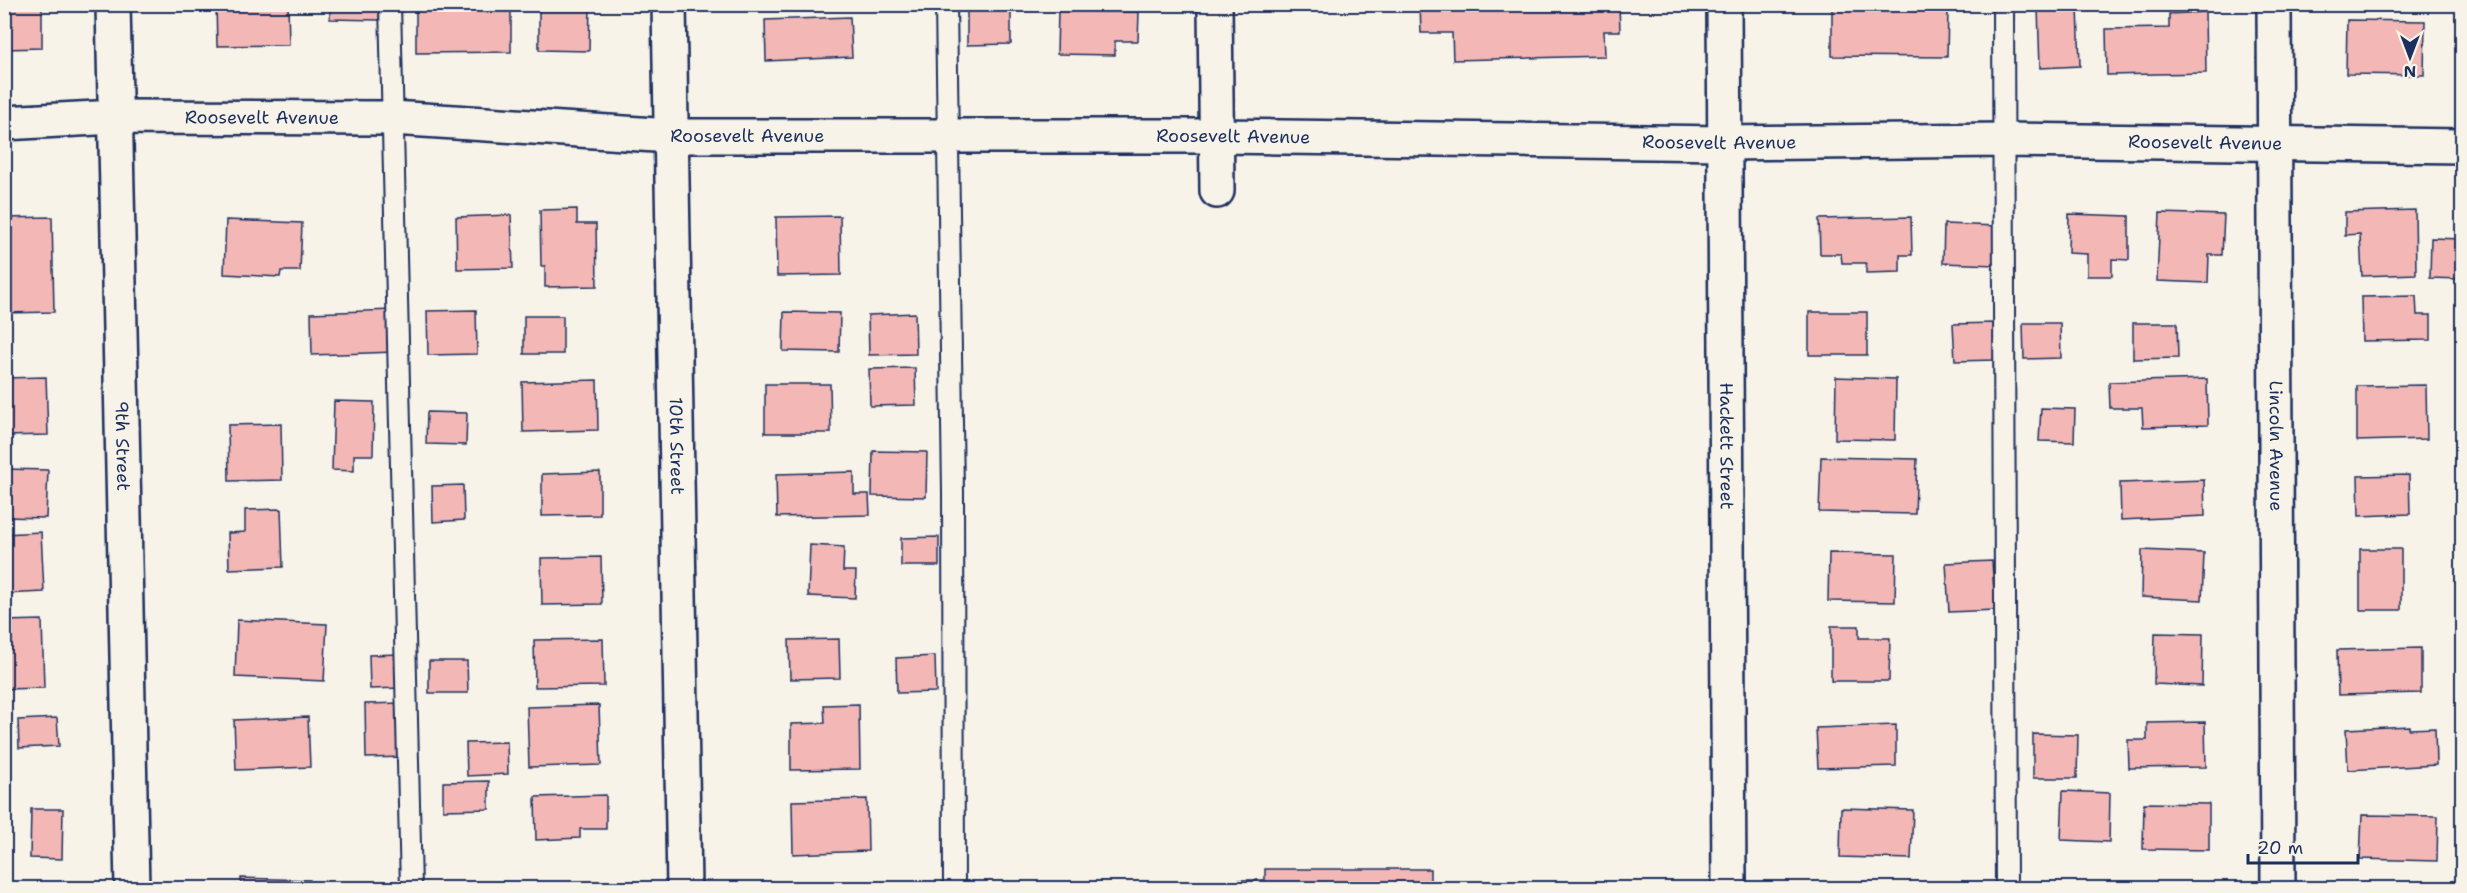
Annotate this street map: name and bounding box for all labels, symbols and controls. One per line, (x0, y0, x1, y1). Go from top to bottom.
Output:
north arrow (2380, 27, 2440, 87)
text: N (2404, 61, 2416, 82)
street label: Roosevelt Avenue (185, 105, 339, 130)
street label: Roosevelt Avenue (670, 124, 824, 148)
street label: Roosevelt Avenue (1156, 124, 1311, 149)
street label: Roosevelt Avenue (1642, 130, 1796, 155)
street label: Roosevelt Avenue (2128, 130, 2282, 156)
street label: Lincoln Avenue (2264, 381, 2288, 511)
street label: Hackett Street (1714, 382, 1739, 510)
street label: 10th Street (664, 397, 689, 495)
street label: 9th Street (110, 401, 135, 491)
scale bar (2248, 827, 2358, 865)
text: 20 m (2257, 836, 2303, 860)

